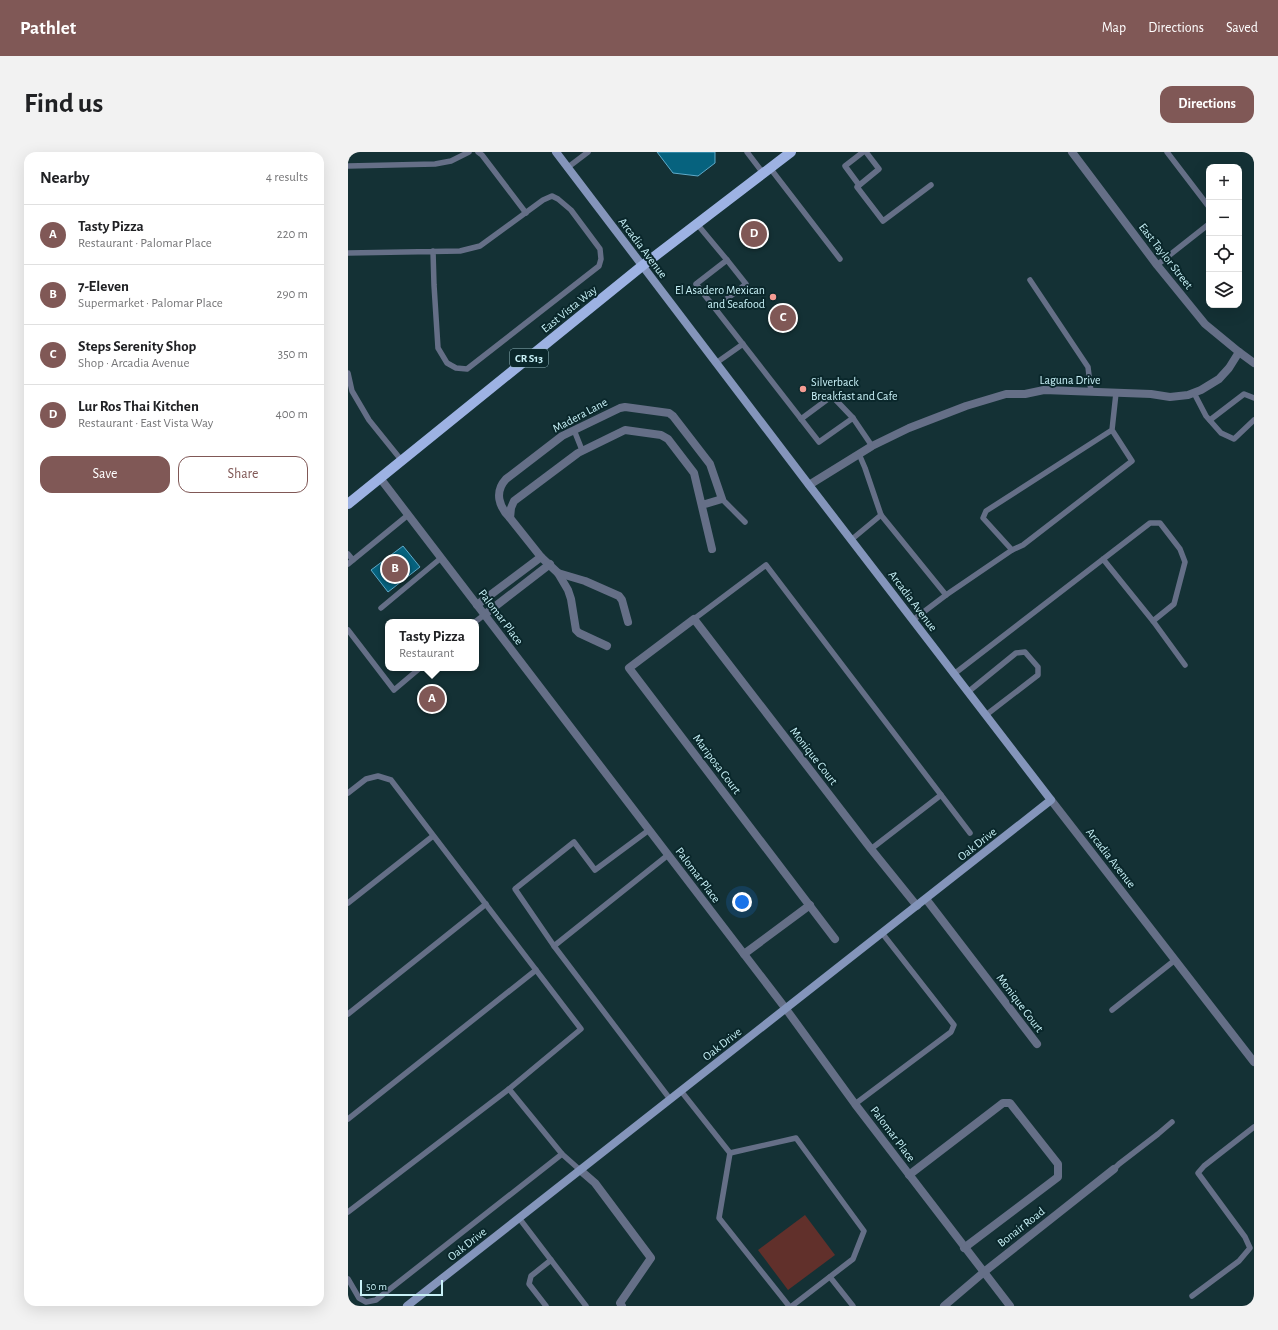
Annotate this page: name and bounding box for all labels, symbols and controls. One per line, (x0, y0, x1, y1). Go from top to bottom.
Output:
text: Pathlet (20, 19, 76, 38)
text: Map (1102, 21, 1126, 35)
text: Directions (1148, 21, 1204, 35)
text: Saved (1226, 21, 1258, 35)
button: Directions (1160, 86, 1254, 123)
text: Find us (24, 90, 103, 118)
map controls (1206, 164, 1242, 308)
button: + (1206, 164, 1242, 200)
text: Nearby (40, 169, 90, 186)
text: 4 results (266, 171, 308, 184)
button: − (1206, 200, 1242, 236)
street label: Arcadia Avenue (616, 216, 670, 280)
text: Tasty Pizza (78, 219, 144, 234)
pin: D (741, 219, 767, 249)
street label: East Taylor Street (1136, 221, 1195, 292)
text: A (49, 228, 57, 241)
text: 220 m (277, 228, 308, 241)
button: locate (1206, 236, 1242, 272)
text: Restaurant · Palomar Place (78, 237, 212, 250)
button: layers (1206, 272, 1242, 308)
text: 7-Eleven (78, 279, 129, 294)
street label: East Vista Way (539, 283, 600, 336)
place label: El Asadero Mexican and Seafood (675, 284, 765, 310)
text: B (49, 288, 57, 301)
text: 290 m (277, 288, 308, 301)
marker: El Asadero Mexican and Seafood (768, 292, 778, 302)
text: Supermarket · Palomar Place (78, 297, 223, 310)
pin: C (770, 303, 796, 333)
text: Steps Serenity Shop (78, 339, 196, 354)
text: C (50, 348, 56, 361)
text: 350 m (278, 348, 308, 361)
road number: CR S13 (510, 349, 548, 367)
text: Shop · Arcadia Avenue (78, 357, 189, 370)
street label: Laguna Drive (1039, 374, 1101, 386)
place label: Silverback Breakfast and Cafe (811, 376, 897, 402)
marker: Silverback Breakfast and Cafe (798, 384, 808, 394)
street label: Madera Lane (551, 396, 609, 434)
text: Lur Ros Thai Kitchen (78, 399, 199, 414)
text: D (49, 408, 57, 421)
text: 400 m (275, 408, 308, 421)
text: Restaurant · East Vista Way (78, 417, 213, 430)
button: Save (40, 456, 170, 493)
button: Share (178, 456, 308, 493)
pin: B (382, 554, 408, 584)
street label: Arcadia Avenue (886, 569, 940, 633)
street label: Palomar Place (476, 587, 526, 647)
popup (385, 619, 479, 671)
text: Tasty Pizza (399, 629, 465, 644)
text: Restaurant (399, 647, 454, 660)
pin: A (419, 684, 445, 714)
street label: Monique Court (788, 725, 840, 787)
street label: Mariposa Court (691, 732, 743, 796)
street label: Oak Drive (955, 825, 999, 863)
street label: Arcadia Avenue (1084, 826, 1138, 890)
street label: Palomar Place (673, 845, 723, 905)
your location (732, 892, 752, 912)
street label: Monique Court (994, 972, 1046, 1034)
street label: Oak Drive (700, 1025, 744, 1063)
street label: Palomar Place (868, 1104, 918, 1164)
street label: Bonair Road (995, 1205, 1047, 1249)
street label: Oak Drive (445, 1225, 489, 1263)
scale bar (360, 1278, 443, 1297)
text: 50 m (366, 1281, 387, 1292)

